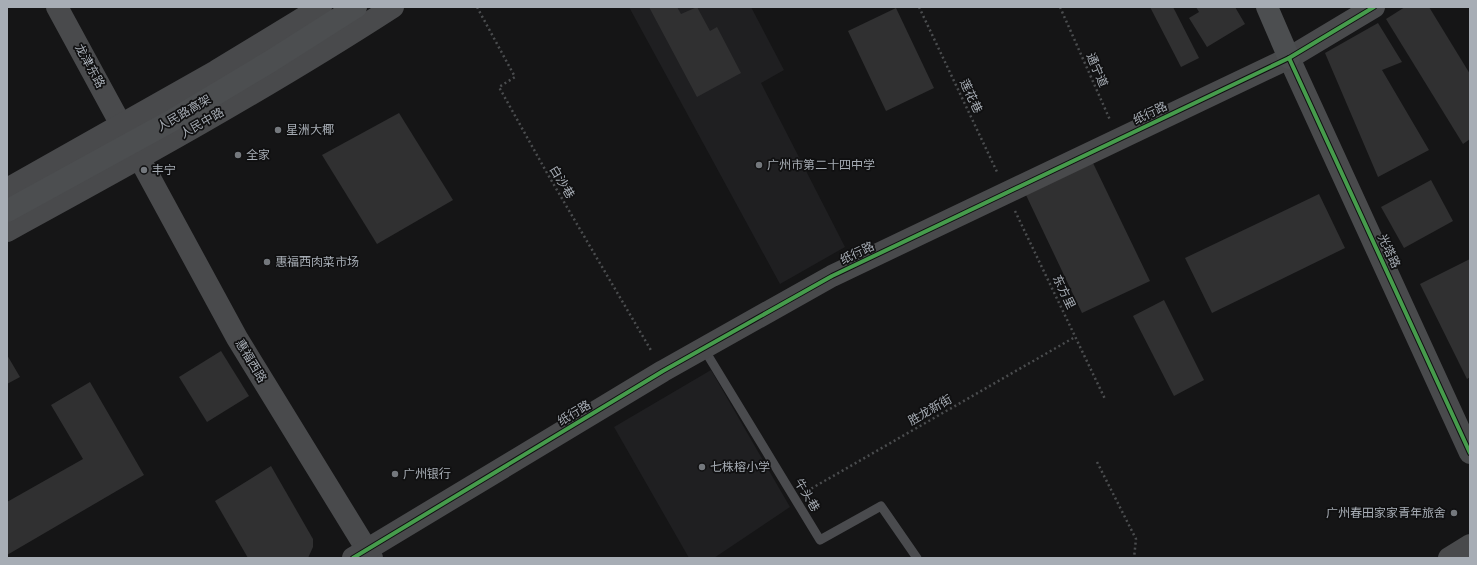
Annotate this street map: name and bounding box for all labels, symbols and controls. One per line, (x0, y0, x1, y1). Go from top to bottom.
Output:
street label: 龙津东路 (72, 41, 109, 90)
street label: 通宁道 (1084, 50, 1111, 89)
street label: 莲花巷 (957, 76, 986, 115)
street label: 人民路高架 (154, 91, 213, 134)
street label: 纸行路 (1130, 98, 1169, 127)
street label: 人民中路 (177, 104, 226, 141)
place label: 星洲大椰 (286, 122, 334, 137)
marker: 星洲大椰 (273, 125, 283, 135)
place label: 全家 (246, 147, 270, 162)
marker: 全家 (233, 150, 243, 160)
place label: 广州市第二十四中学 (767, 157, 875, 172)
marker: 广州市第二十四中学 (754, 160, 764, 170)
place label: 丰宁 (152, 162, 176, 177)
street label: 白沙巷 (547, 162, 578, 201)
marker: 丰宁 (139, 165, 149, 175)
street label: 光塔路 (1375, 231, 1404, 270)
street label: 纸行路 (837, 238, 876, 267)
place label: 惠福西肉菜市场 (275, 254, 359, 269)
marker: 惠福西肉菜市场 (262, 257, 272, 267)
street label: 东方里 (1050, 272, 1079, 311)
street label: 惠福西路 (233, 336, 270, 385)
street label: 胜龙新街 (905, 391, 954, 428)
street label: 纸行路 (554, 397, 593, 428)
place label: 七株榕小学 (710, 459, 770, 474)
marker: 七株榕小学 (697, 462, 707, 472)
place label: 广州银行 (403, 466, 451, 481)
marker: 广州银行 (390, 469, 400, 479)
street label: 牛头巷 (792, 475, 823, 514)
place label: 广州春田家家青年旅舍 (1326, 505, 1446, 520)
marker: 广州春田家家青年旅舍 (1449, 508, 1459, 518)

